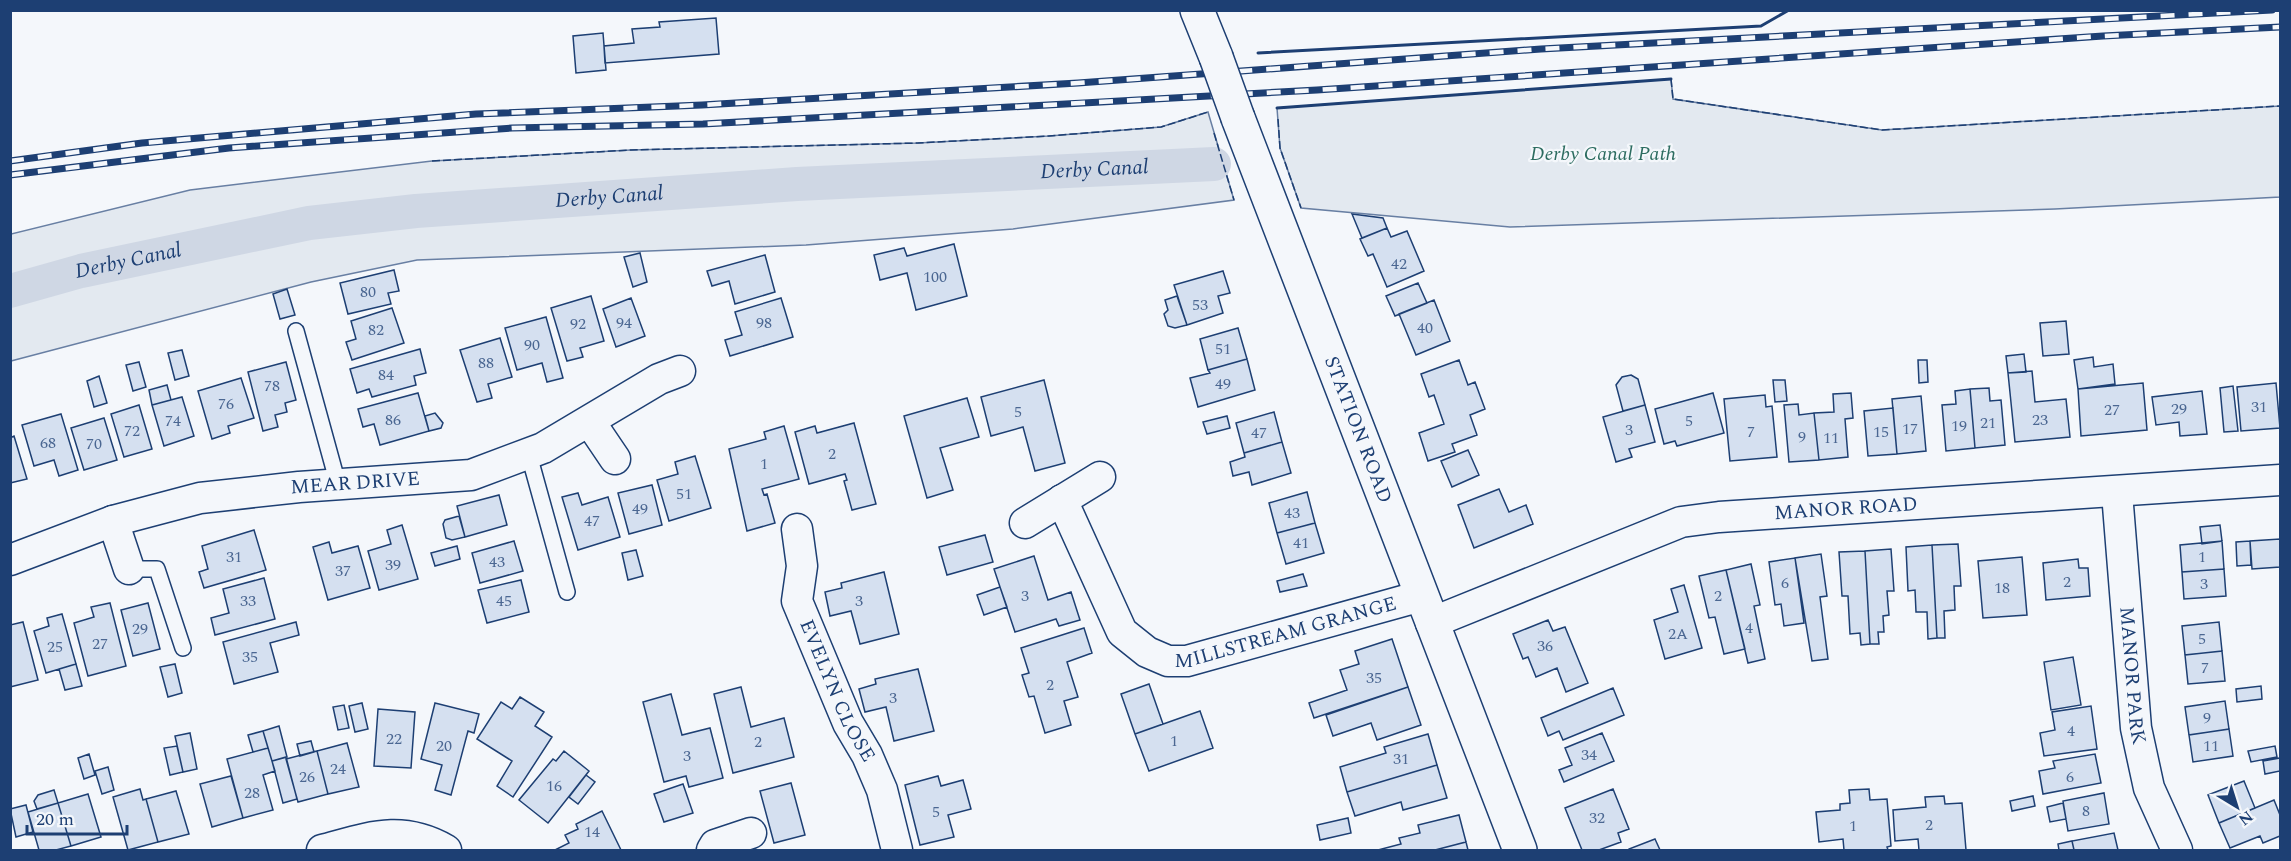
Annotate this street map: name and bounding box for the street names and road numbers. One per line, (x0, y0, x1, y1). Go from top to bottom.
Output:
street label: STATION ROAD (1316, 352, 1400, 508)
street label: MEAR DRIVE (289, 464, 421, 503)
street label: MANOR ROAD (1773, 489, 1919, 528)
street label: MILLSTREAM GRANGE (1174, 588, 1400, 676)
street label: MANOR PARK (2111, 605, 2154, 748)
street label: EVELYN CLOSE (791, 615, 883, 768)

